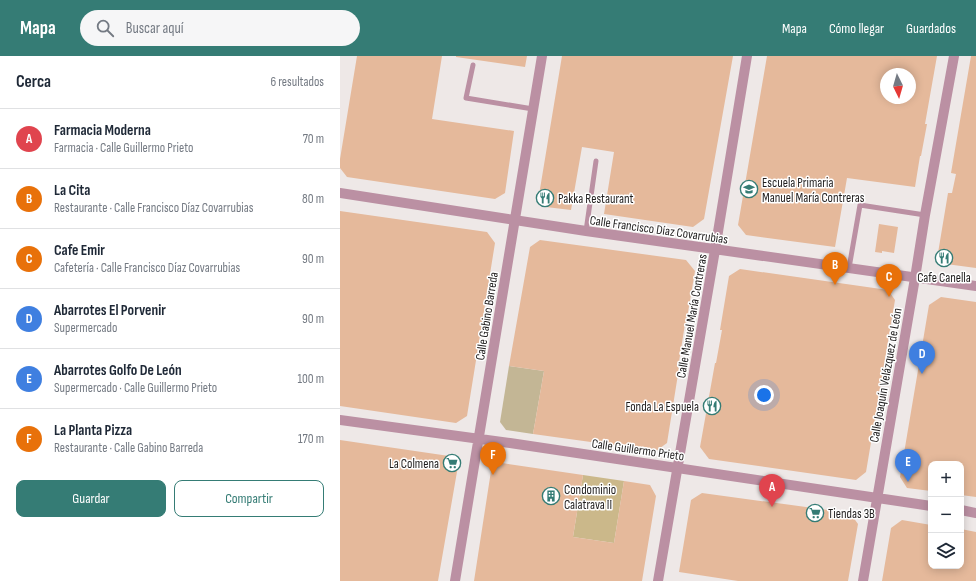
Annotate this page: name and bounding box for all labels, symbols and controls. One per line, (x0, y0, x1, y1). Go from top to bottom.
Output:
search box (80, 10, 360, 46)
text: Mapa (20, 17, 56, 40)
icon: search (94, 17, 116, 39)
text: Buscar aquí (126, 19, 183, 38)
text: Mapa (782, 20, 807, 37)
text: Cómo llegar (829, 20, 884, 37)
text: Guardados (906, 20, 956, 37)
north arrow (880, 68, 916, 104)
text: Cerca (16, 72, 51, 92)
text: 6 resultados (271, 74, 324, 90)
text: Farmacia Moderna (54, 121, 151, 140)
text: A (26, 131, 32, 147)
text: 70 m (303, 131, 324, 147)
text: Farmacia · Calle Guillermo Prieto (54, 140, 193, 156)
place label: Escuela Primaria Manuel María Contreras (762, 175, 865, 206)
school or university icon: Escuela Primaria Manuel María Contreras (739, 179, 759, 199)
text: La Cita (54, 181, 90, 200)
restaurant icon: Pakka Restaurant (535, 188, 555, 208)
text: B (26, 191, 32, 207)
text: 80 m (302, 191, 324, 207)
place label: Pakka Restaurant (558, 191, 634, 207)
text: Restaurante · Calle Francisco Díaz Covarrubias (54, 200, 253, 216)
street label: Calle Francisco Díaz Covarrubias (589, 212, 729, 248)
text: Cafe Emir (54, 241, 105, 260)
restaurant icon: Cafe Canella (934, 248, 954, 268)
text: C (26, 251, 32, 267)
text: 90 m (302, 251, 324, 267)
pin: B (822, 252, 848, 285)
street label: Calle Manuel María Contreras (673, 253, 711, 379)
text: Cafetería · Calle Francisco Díaz Covarrubias (54, 260, 240, 276)
pin: C (876, 264, 902, 297)
place label: Cafe Canella (917, 270, 971, 286)
street label: Calle Gabino Barreda (472, 271, 502, 361)
text: Abarrotes El Porvenir (54, 301, 166, 320)
street label: Calle Joaquín Velázquez de León (866, 307, 906, 444)
text: D (26, 311, 32, 327)
text: 90 m (302, 311, 324, 327)
text: Supermercado (54, 320, 117, 336)
pin: D (909, 341, 935, 374)
text: Abarrotes Golfo De León (54, 361, 182, 380)
text: E (26, 371, 32, 387)
text: 100 m (297, 371, 324, 387)
text: Supermercado · Calle Guillermo Prieto (54, 380, 217, 396)
your location (754, 385, 774, 405)
restaurant icon: Fonda La Espuela (702, 396, 722, 416)
place label: Fonda La Espuela (625, 399, 699, 415)
text: La Planta Pizza (54, 421, 132, 440)
text: F (26, 431, 32, 447)
text: 170 m (298, 431, 324, 447)
street label: Calle Guillermo Prieto (591, 436, 685, 464)
text: Restaurante · Calle Gabino Barreda (54, 440, 203, 456)
pin: F (480, 442, 506, 475)
pin: E (895, 449, 921, 482)
supermarket icon: La Colmena (442, 453, 462, 473)
place label: La Colmena (389, 456, 439, 472)
map controls (928, 461, 964, 569)
button: + (928, 461, 964, 497)
pin: A (759, 474, 785, 507)
button: Guardar (16, 480, 166, 517)
button: Compartir (174, 480, 324, 517)
place label: Condominio Calatrava II (564, 482, 616, 513)
building icon: Condominio Calatrava II (541, 486, 561, 506)
button: − (928, 497, 964, 533)
supermarket icon: Tiendas 3B (805, 503, 825, 523)
place label: Tiendas 3B (828, 506, 875, 522)
button: layers (928, 533, 964, 569)

